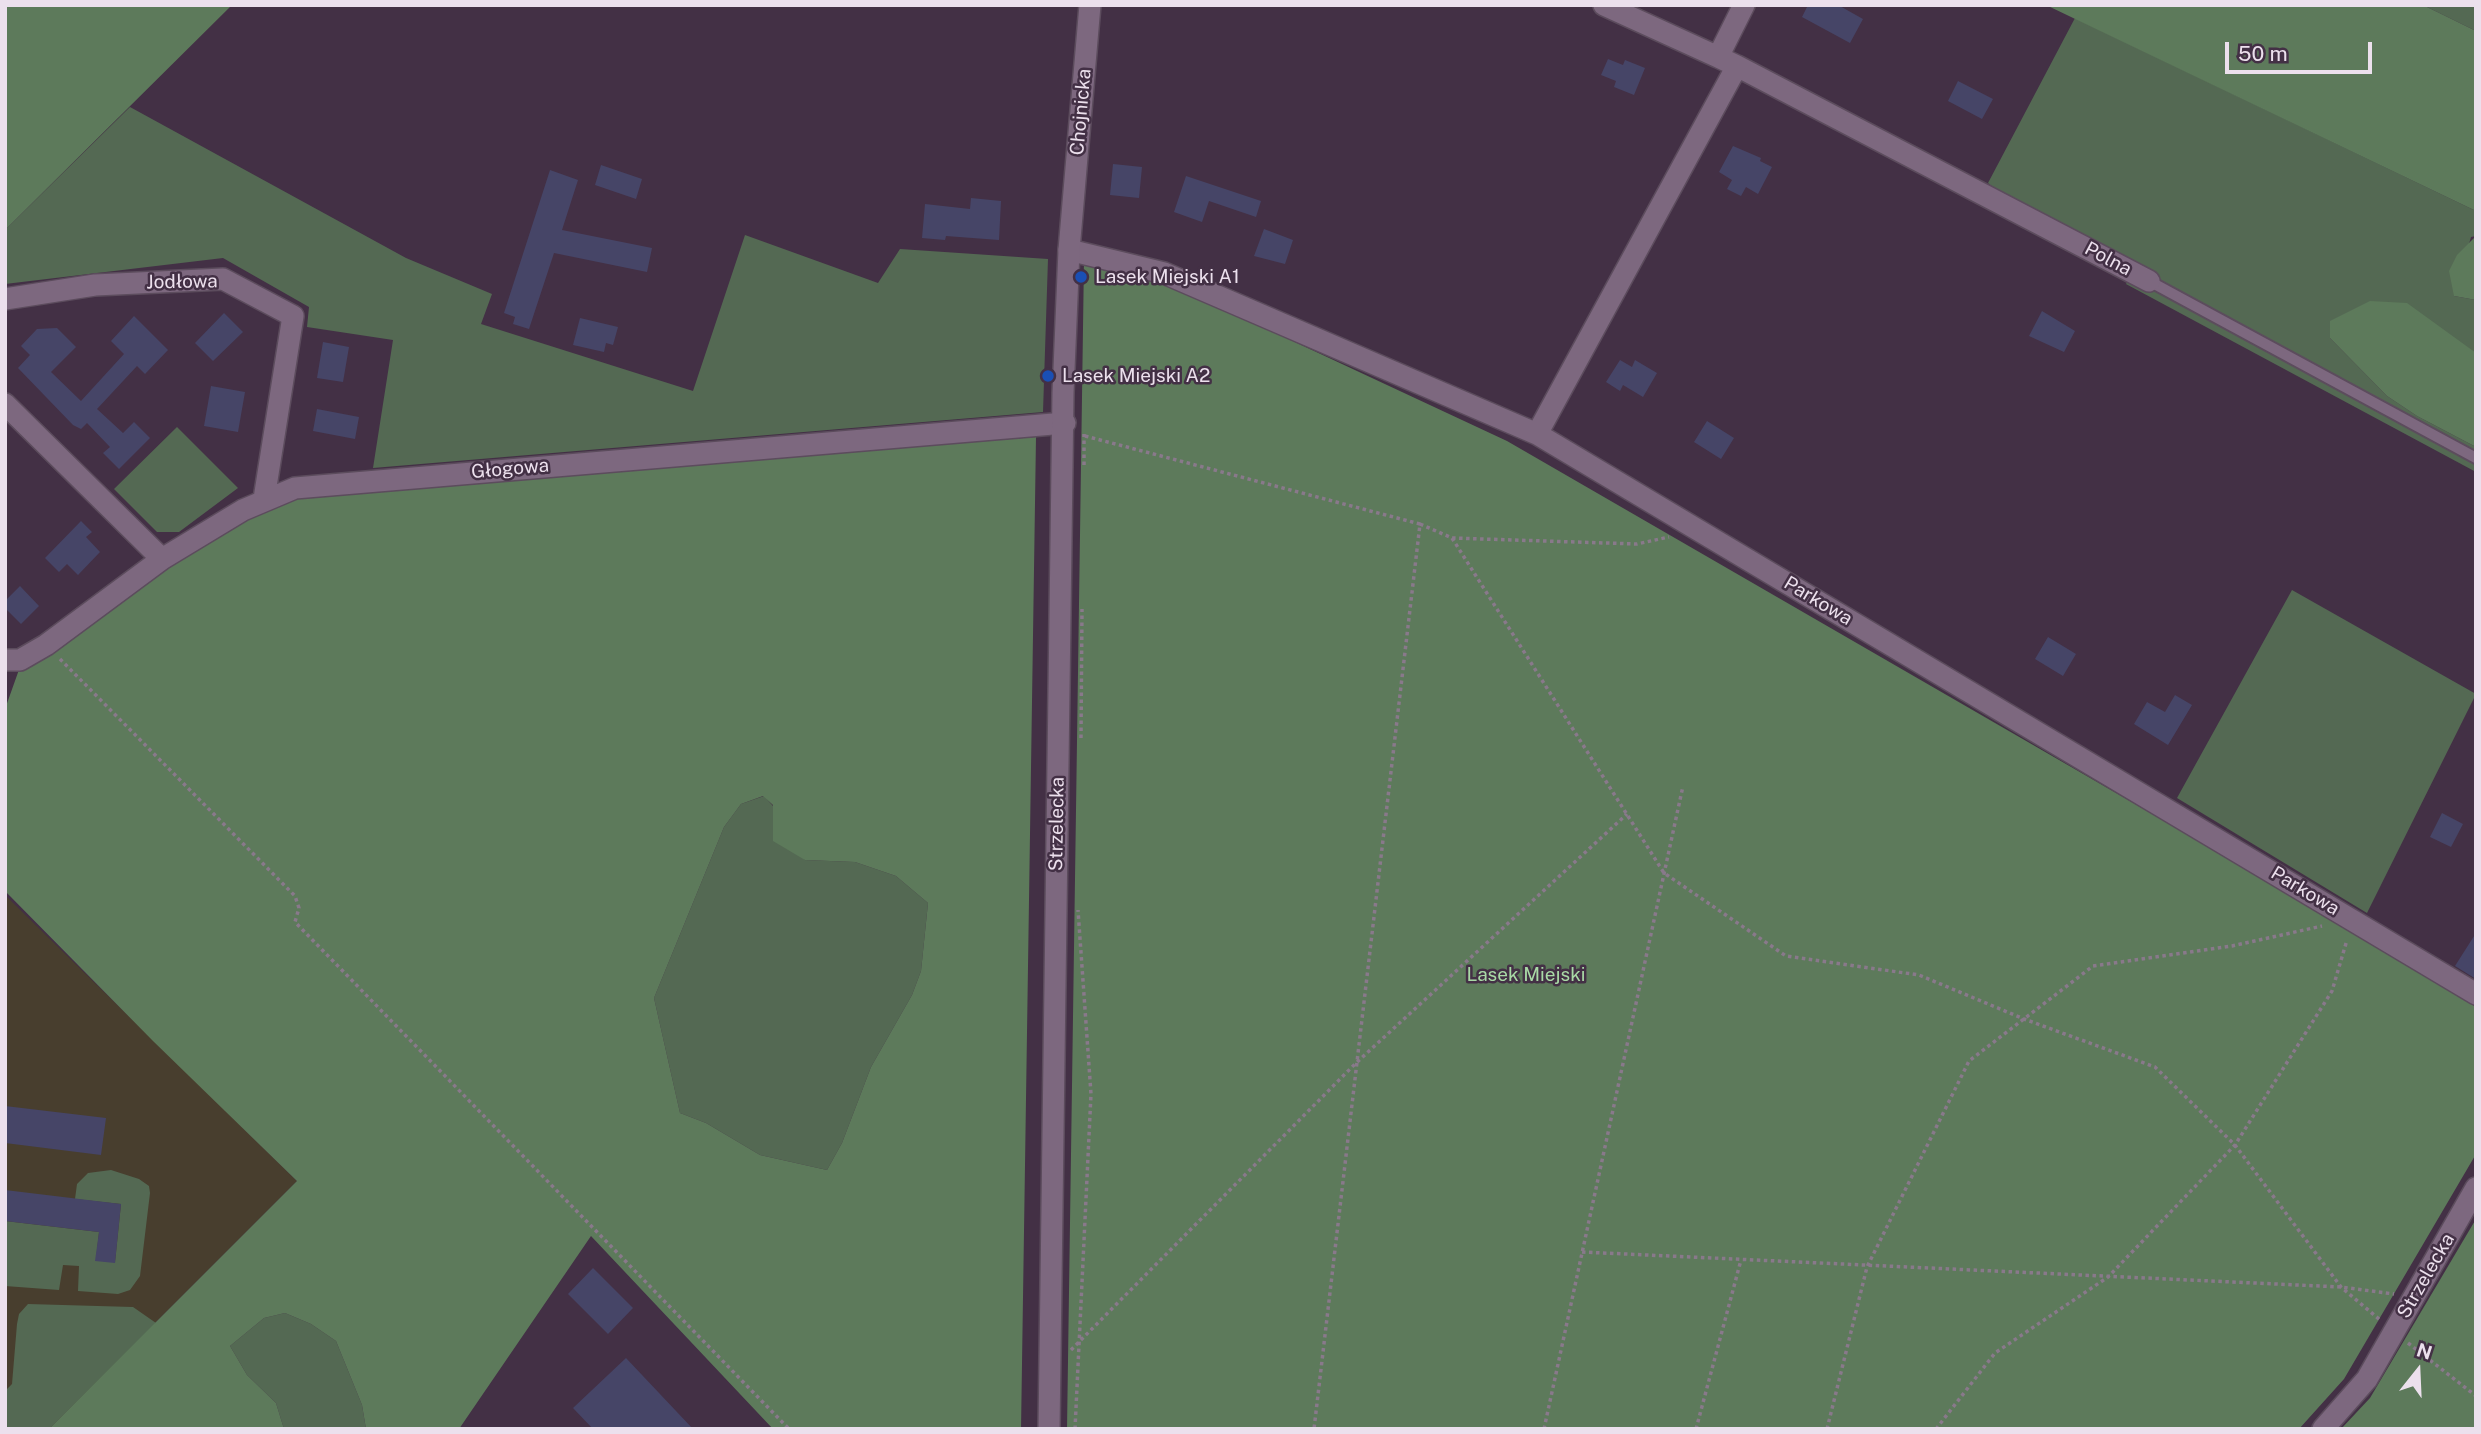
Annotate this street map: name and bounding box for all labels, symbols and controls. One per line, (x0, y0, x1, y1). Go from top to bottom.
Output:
scale bar (2229, 28, 2376, 72)
text: 50 m (2238, 41, 2288, 66)
street label: Chojnicka (1066, 68, 1096, 156)
street label: Polna (2081, 237, 2135, 281)
place label: Lasek Miejski A1 (1095, 266, 1240, 288)
marker: Lasek Miejski A1 (1073, 269, 1089, 285)
street label: Jodłowa (146, 270, 218, 294)
place label: Lasek Miejski A2 (1062, 365, 1210, 387)
marker: Lasek Miejski A2 (1040, 368, 1056, 384)
street label: Głogowa (470, 454, 550, 484)
street label: Parkowa (1780, 572, 1856, 630)
street label: Strzelecka (1045, 777, 1069, 871)
street label: Parkowa (2267, 862, 2343, 920)
park label: Lasek Miejski (1467, 964, 1585, 986)
street label: Strzelecka (2393, 1229, 2459, 1323)
north arrow (2383, 1336, 2453, 1406)
text: N (2414, 1338, 2435, 1364)

